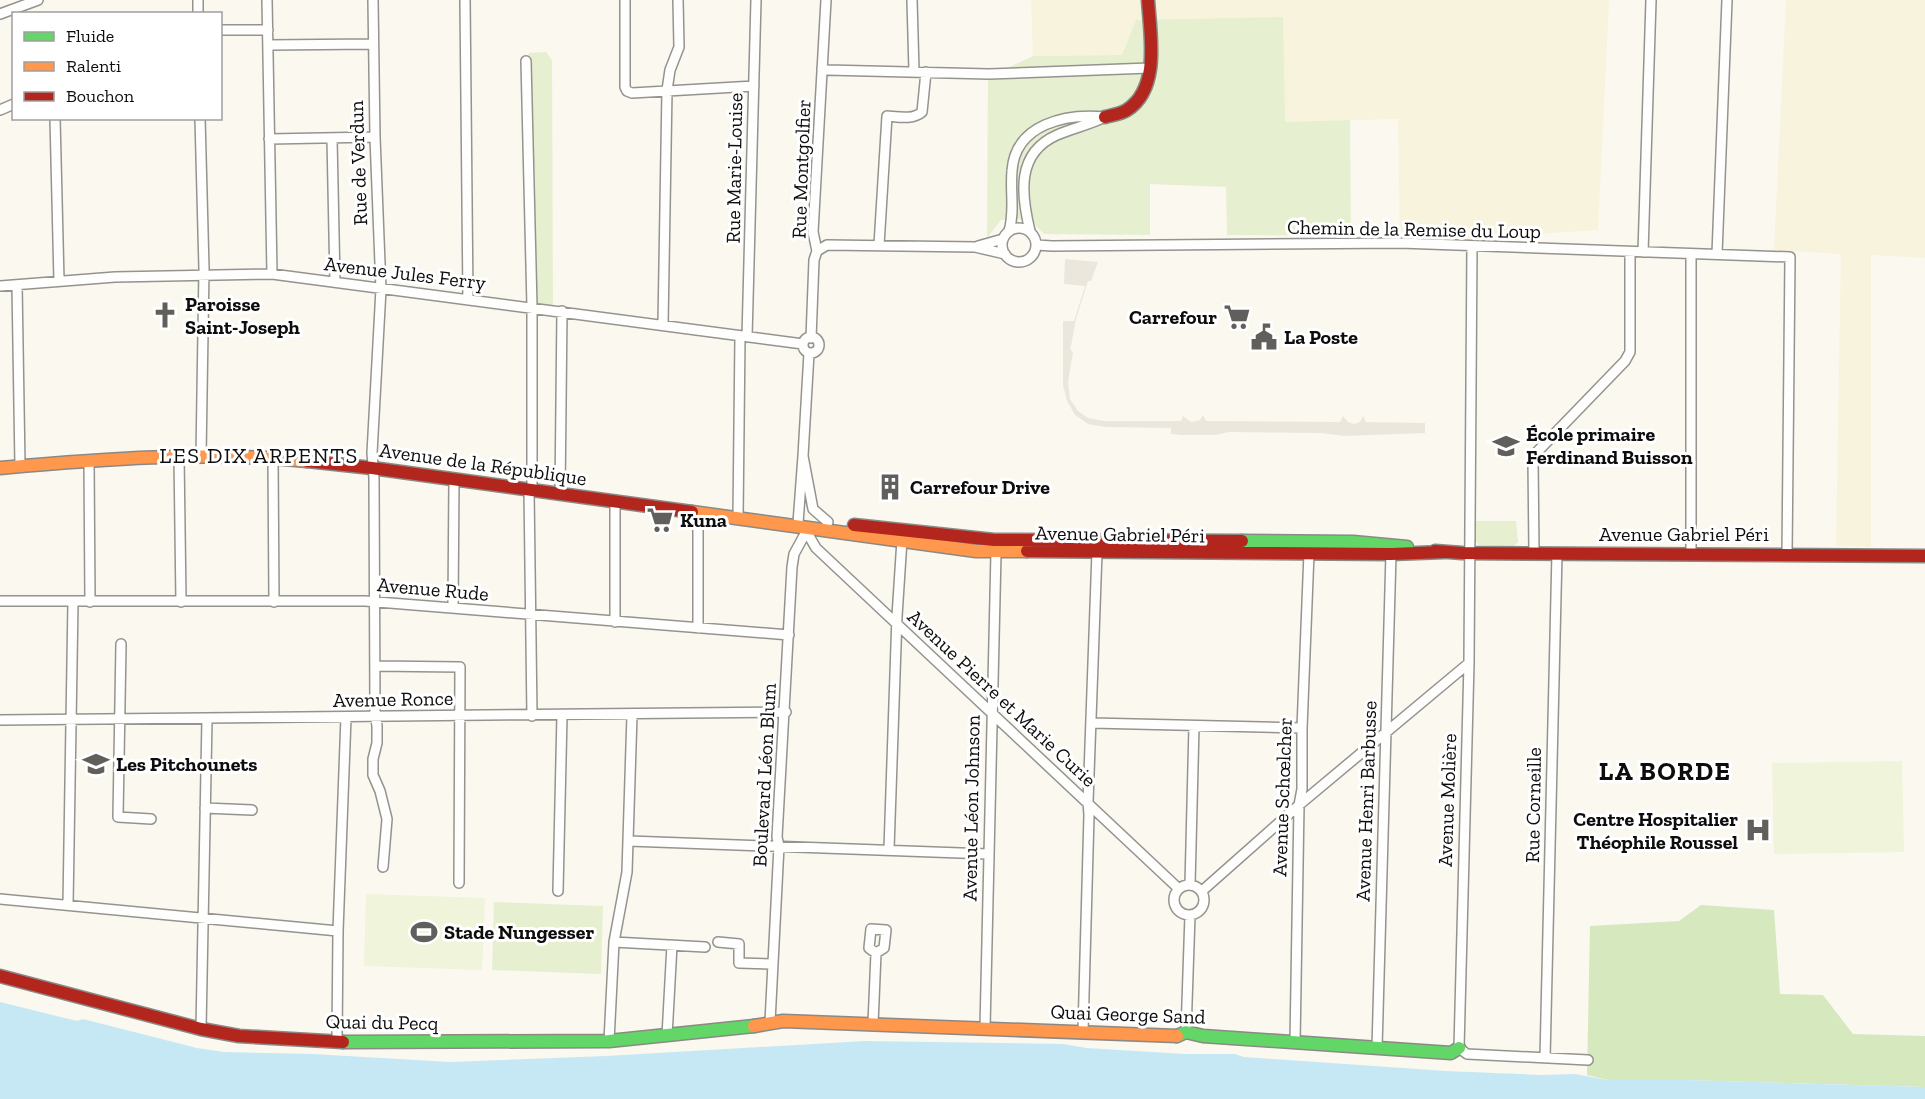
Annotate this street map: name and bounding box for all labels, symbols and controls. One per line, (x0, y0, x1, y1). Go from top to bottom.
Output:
legend (12, 12, 222, 120)
text: Fluide (66, 25, 114, 47)
text: Ralenti (66, 55, 121, 77)
text: Bouchon (66, 85, 135, 107)
street label: Rue Marie-Louise (721, 92, 747, 244)
street label: Rue Montgolfier (787, 99, 815, 239)
street label: Rue de Verdun (344, 100, 372, 226)
street label: Chemin de la Remise du Loup (1287, 215, 1541, 243)
street label: Avenue Jules Ferry (323, 251, 488, 295)
place label: Paroisse Saint-Joseph (185, 292, 300, 339)
church icon: Paroisse Saint-Joseph (150, 300, 180, 330)
supermarket icon: Carrefour (1222, 302, 1252, 332)
place label: Carrefour (1129, 305, 1217, 329)
public building icon: La Poste (1249, 322, 1279, 352)
place label: La Poste (1284, 325, 1358, 349)
place label: École primaire Ferdinand Buisson (1526, 422, 1693, 469)
school or university icon: École primaire Ferdinand Buisson (1491, 431, 1521, 461)
street label: Avenue de la République (378, 438, 588, 490)
district label: LES DIX ARPENTS (159, 442, 359, 469)
building icon: Carrefour Drive (875, 472, 905, 502)
place label: Carrefour Drive (910, 475, 1050, 499)
supermarket icon: Kuna (645, 505, 675, 535)
place label: Kuna (680, 508, 727, 532)
street label: Avenue Gabriel Péri (1035, 521, 1205, 547)
street label: Avenue Gabriel Péri (1599, 522, 1769, 546)
street label: Avenue Rude (376, 572, 490, 606)
street label: Avenue Pierre et Marie Curie (903, 604, 1101, 792)
street label: Boulevard Léon Blum (747, 682, 781, 868)
street label: Avenue Ronce (333, 686, 453, 712)
street label: Avenue Henri Barbusse (1351, 700, 1381, 902)
street label: Avenue Léon Johnson (957, 714, 985, 901)
street label: Avenue Schœlcher (1267, 717, 1297, 877)
street label: Avenue Molière (1433, 733, 1461, 867)
street label: Rue Corneille (1520, 747, 1546, 863)
school or university icon: Les Pitchounets (81, 749, 111, 779)
place label: Les Pitchounets (116, 752, 258, 776)
district label: LA BORDE (1599, 755, 1731, 787)
place label: Centre Hospitalier Théophile Roussel (1573, 807, 1738, 854)
hospital icon: Centre Hospitalier Théophile Roussel (1743, 815, 1773, 845)
sports icon: Stade Nungesser (409, 917, 439, 947)
place label: Stade Nungesser (444, 920, 594, 944)
street label: Quai George Sand (1050, 999, 1206, 1029)
street label: Quai du Pecq (325, 1009, 439, 1035)

